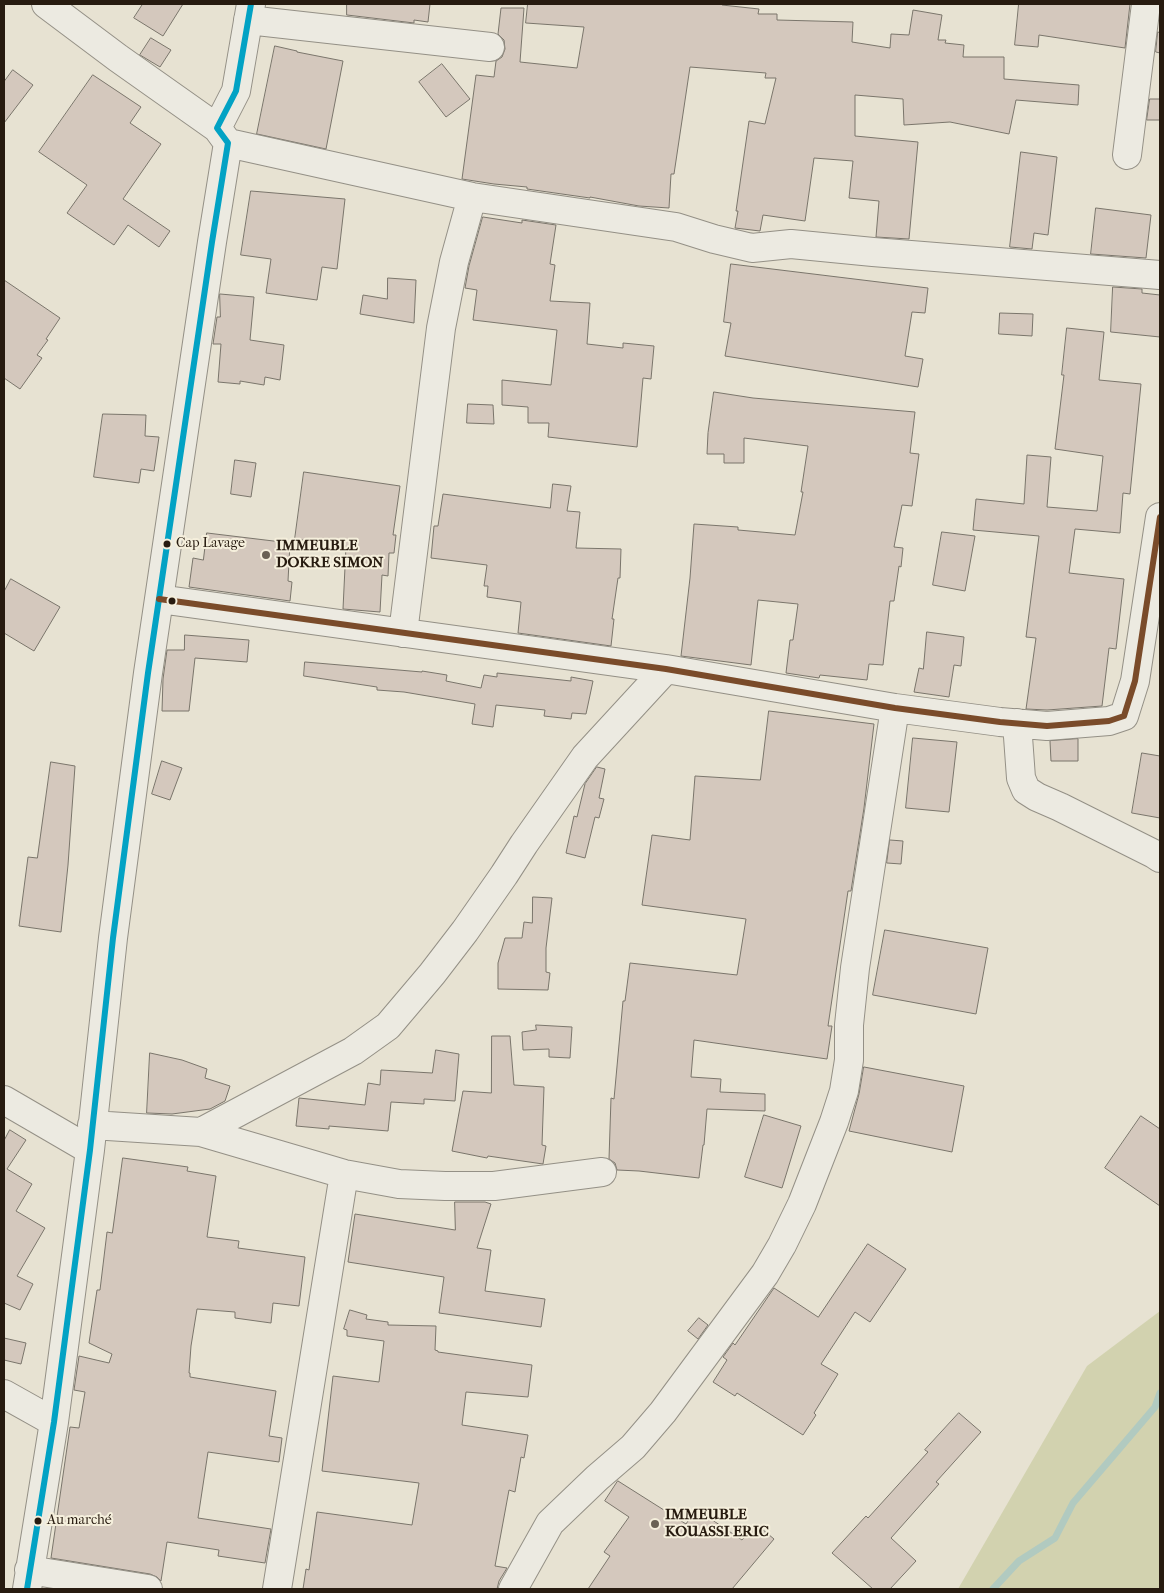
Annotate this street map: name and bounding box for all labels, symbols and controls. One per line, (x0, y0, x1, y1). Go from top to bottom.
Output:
place label: Cap Lavage (176, 536, 245, 552)
place label: IMMEUBLE DOKRE SIMON (276, 537, 383, 572)
marker: Cap Lavage (162, 539, 172, 549)
marker: IMMEUBLE DOKRE SIMON (260, 549, 272, 561)
unlabelled marker (167, 596, 177, 606)
place label: IMMEUBLE KOUASSI ERIC (665, 1506, 769, 1541)
place label: Au marché (47, 1513, 112, 1529)
marker: Au marché (33, 1516, 43, 1526)
marker: IMMEUBLE KOUASSI ERIC (649, 1518, 661, 1530)

